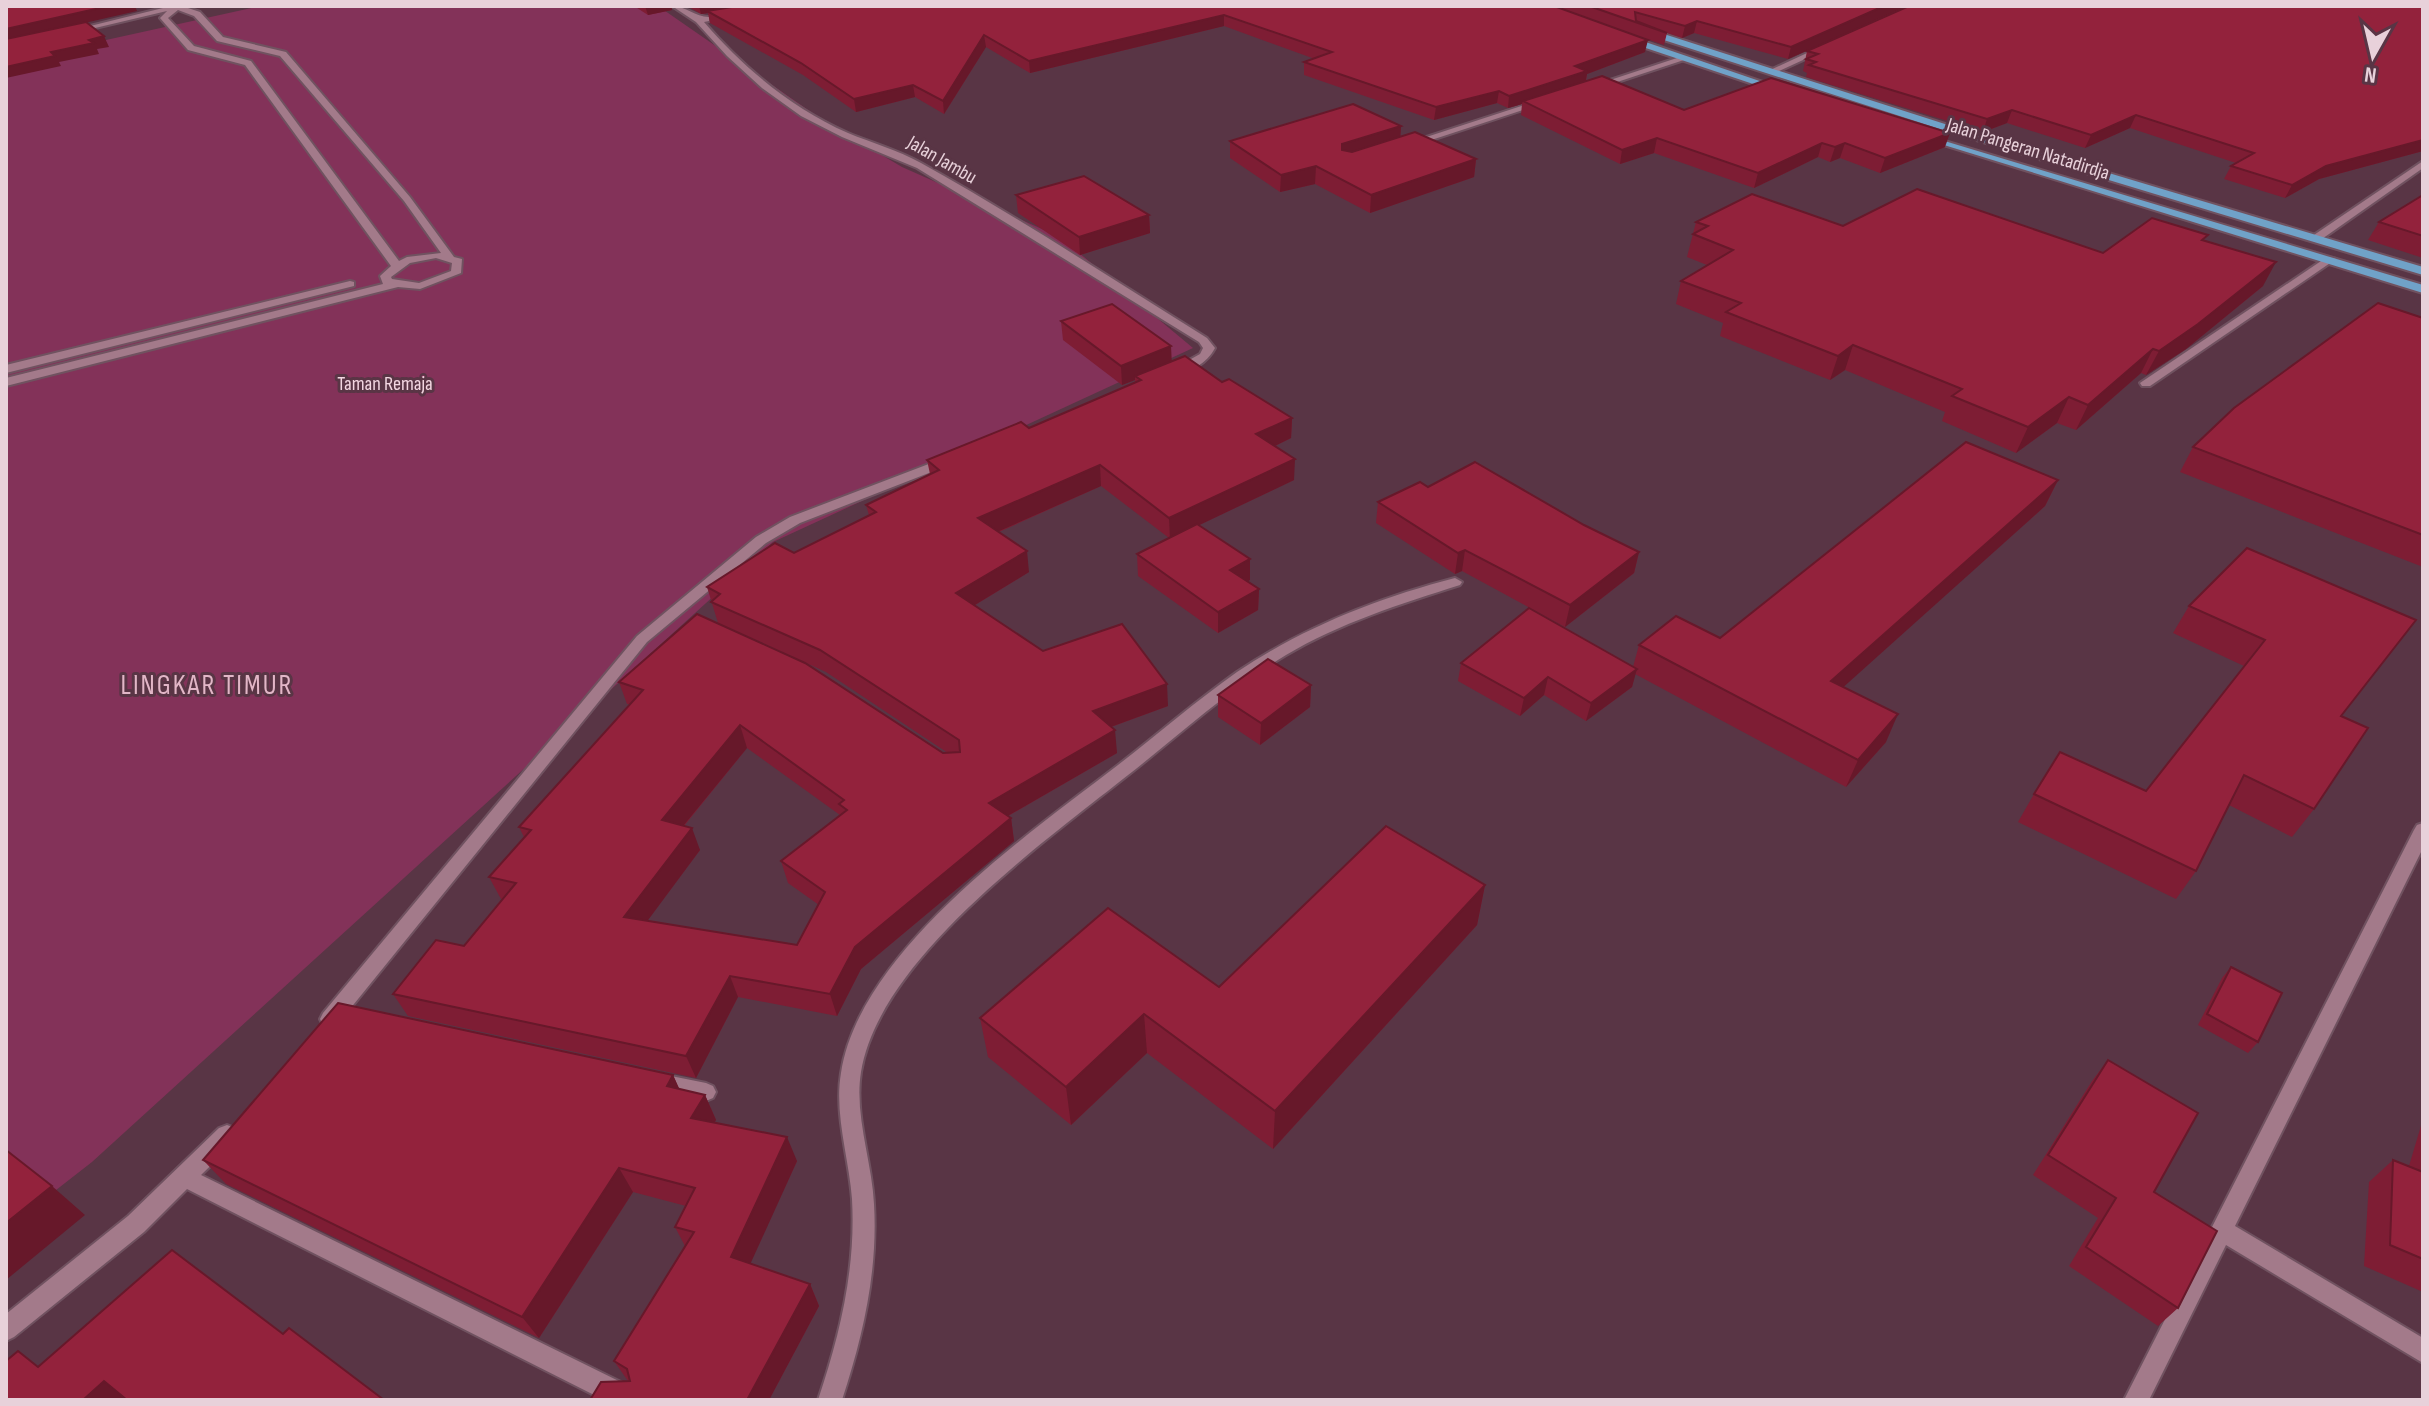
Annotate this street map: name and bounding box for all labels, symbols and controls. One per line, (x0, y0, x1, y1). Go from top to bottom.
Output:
north arrow (2333, 16, 2413, 96)
text: N (2363, 60, 2378, 89)
street label: Jalan Pangeran Natadirdja (1943, 113, 2112, 185)
street label: Jalan Jambu (902, 130, 981, 189)
park label: Taman Remaja (337, 372, 433, 396)
district label: LINGKAR TIMUR (121, 669, 293, 702)

